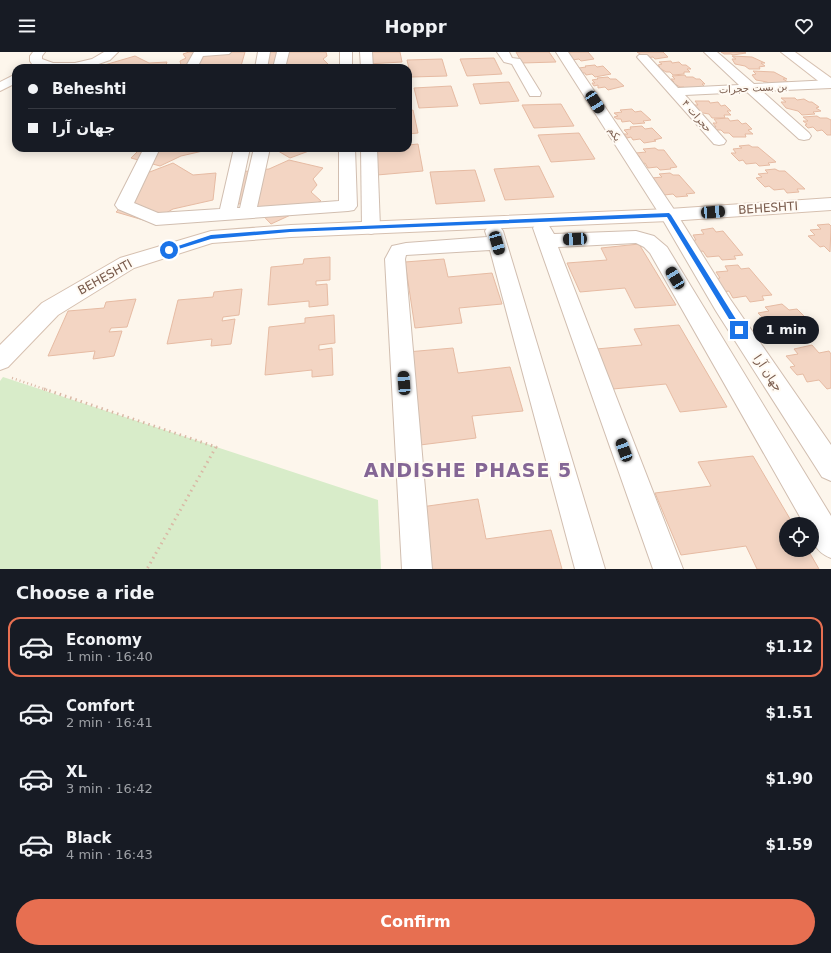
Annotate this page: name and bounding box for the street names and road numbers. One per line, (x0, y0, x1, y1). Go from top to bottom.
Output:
street label: بن بست حجرات (718, 81, 788, 95)
street label: حجرات ۴ (680, 98, 714, 134)
street label: یکم (605, 125, 624, 144)
street label: BEHESHTI (738, 199, 798, 217)
street label: BEHESHTI (75, 256, 135, 298)
street label: جهان آرا (750, 351, 786, 395)

